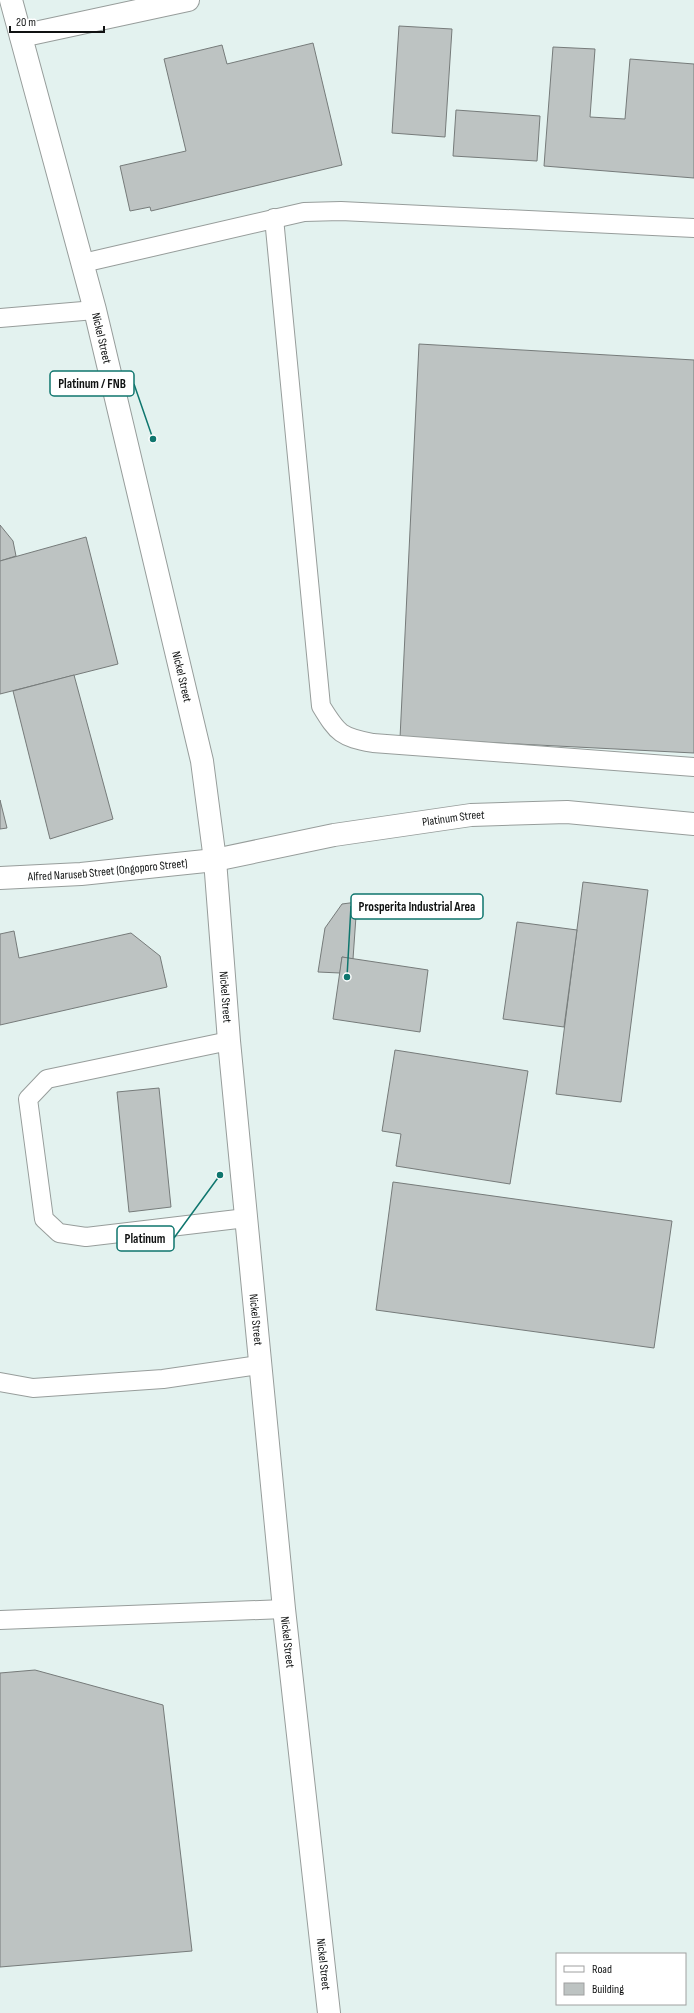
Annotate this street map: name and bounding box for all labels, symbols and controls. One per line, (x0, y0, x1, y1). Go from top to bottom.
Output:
scale bar (10, 8, 104, 34)
text: 20 m (16, 15, 36, 30)
street label: Nickel Street (88, 311, 115, 365)
callout: Platinum / FNB (50, 371, 134, 396)
text: Platinum / FNB (58, 376, 126, 392)
street label: Nickel Street (168, 650, 195, 704)
street label: Platinum Street (421, 808, 485, 830)
street label: Alfred Naruseb Street (Ongoporo Street) (27, 856, 188, 885)
callout: Prosperita Industrial Area (351, 894, 483, 919)
text: Prosperita Industrial Area (359, 899, 475, 915)
street label: Nickel Street (216, 971, 235, 1024)
callout: Platinum (117, 1226, 174, 1251)
text: Platinum (125, 1231, 166, 1247)
street label: Nickel Street (246, 1293, 265, 1347)
street label: Nickel Street (277, 1615, 298, 1669)
street label: Nickel Street (313, 1937, 333, 1991)
legend (556, 1953, 686, 2005)
text: Road (592, 1962, 612, 1977)
text: Building (592, 1982, 624, 1997)

